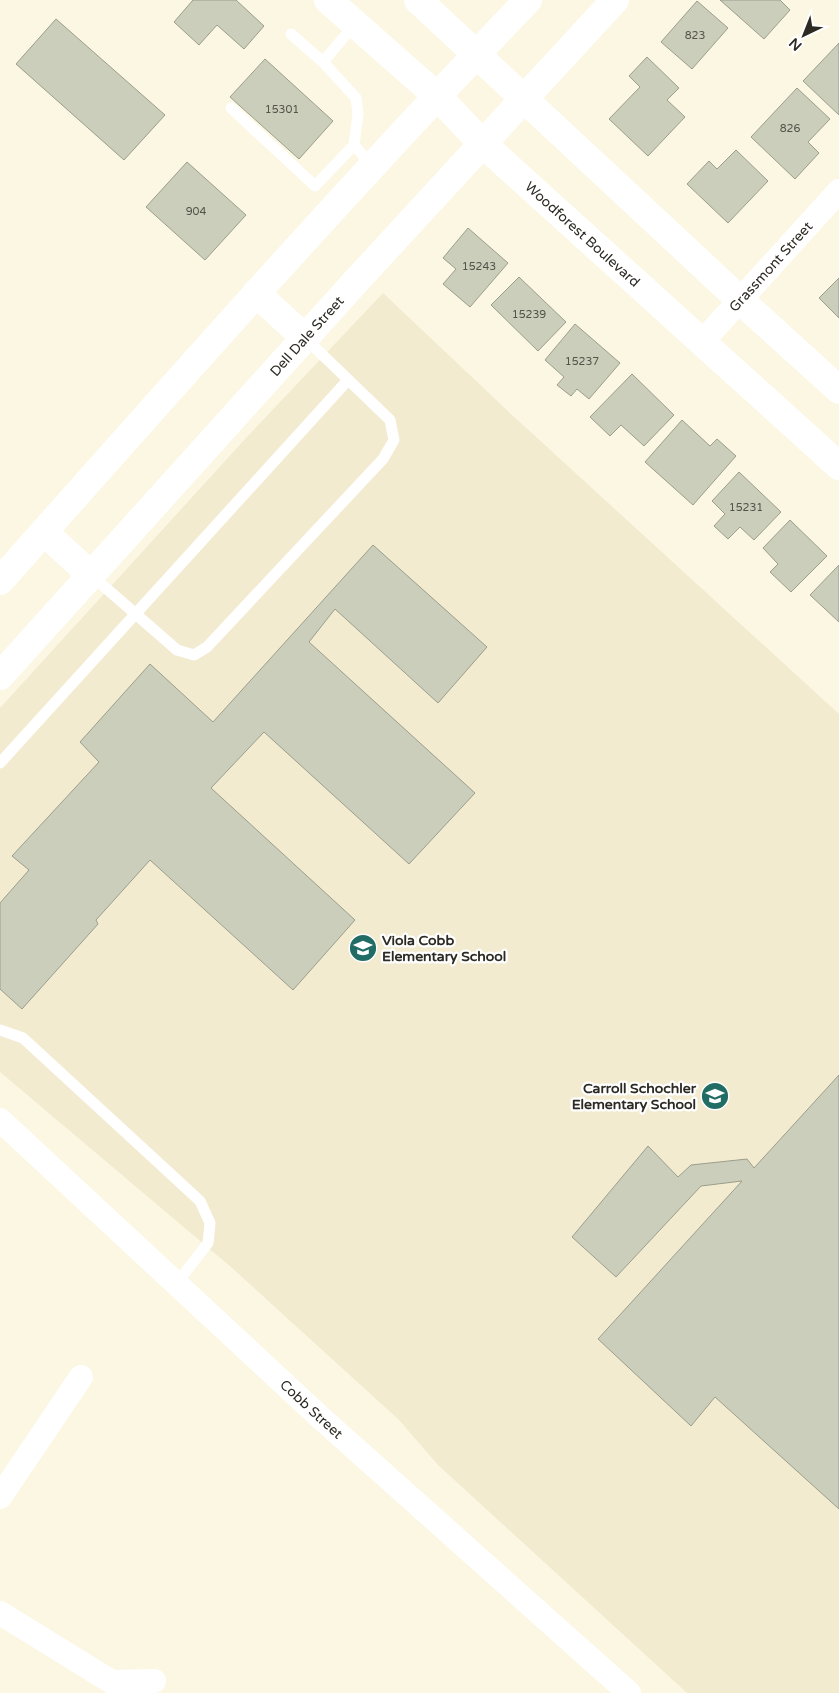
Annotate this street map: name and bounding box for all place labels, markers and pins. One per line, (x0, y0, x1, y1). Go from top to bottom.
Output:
place label: Viola Cobb Elementary School (382, 932, 506, 965)
school or university icon: Viola Cobb Elementary School (348, 933, 378, 963)
place label: Carroll Schochler Elementary School (572, 1080, 697, 1113)
school or university icon: Carroll Schochler Elementary School (700, 1081, 730, 1111)

